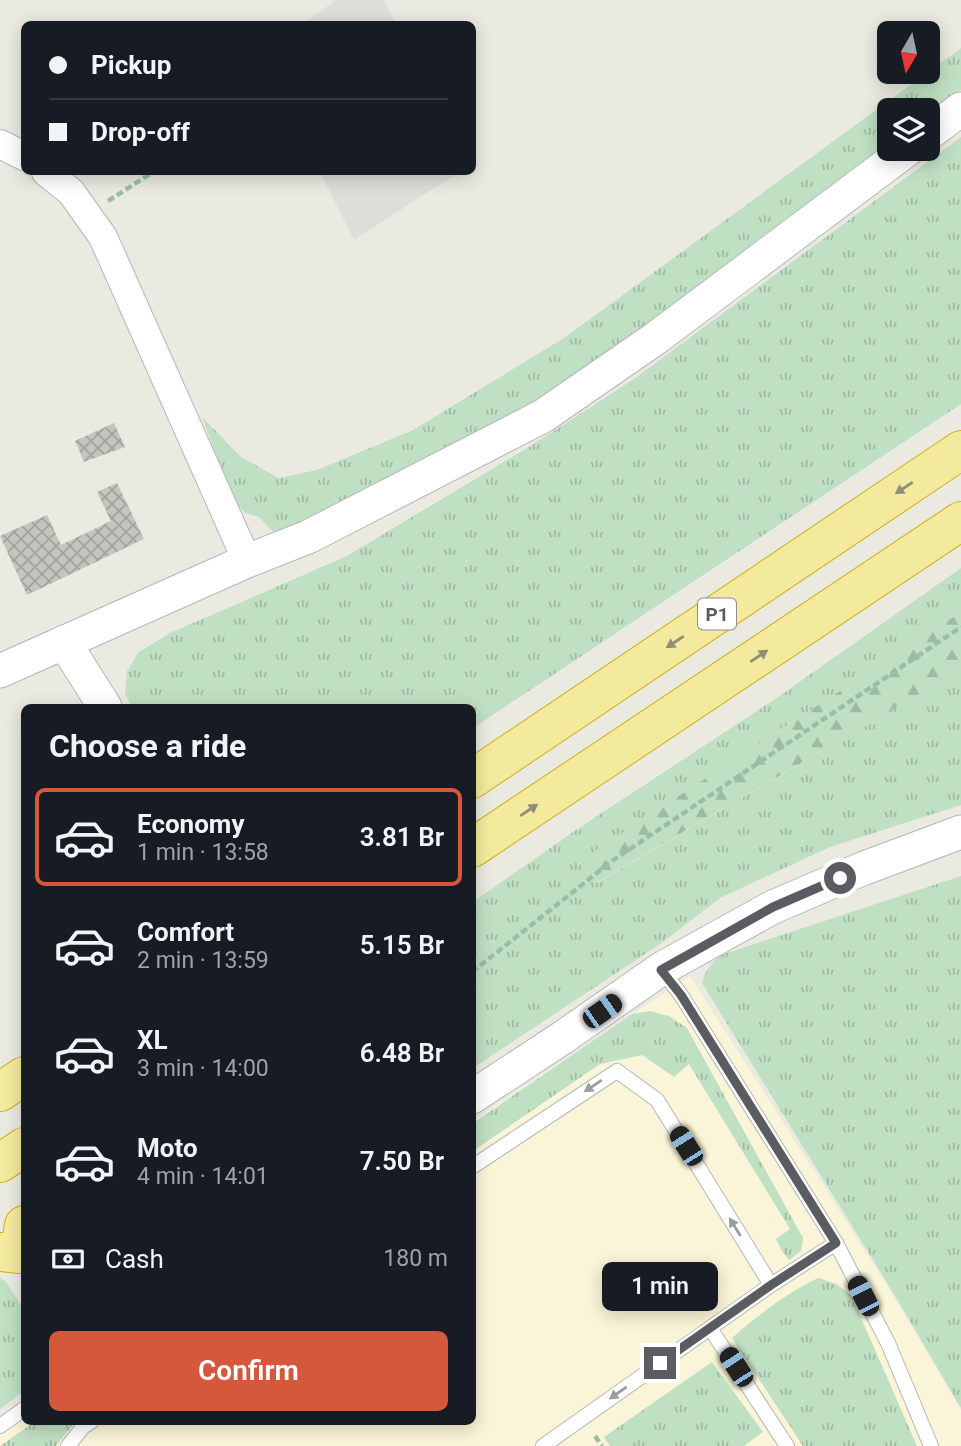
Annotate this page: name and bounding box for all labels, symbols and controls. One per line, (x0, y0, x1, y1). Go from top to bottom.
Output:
north arrow (877, 21, 940, 84)
map controls (877, 21, 940, 161)
text: Pickup (91, 50, 171, 80)
button: layers (877, 98, 940, 161)
text: Drop-off (91, 117, 190, 147)
one-way arrow (895, 481, 914, 494)
road number: Р1 (698, 598, 736, 629)
one-way arrow (666, 635, 684, 649)
one-way arrow (749, 650, 769, 663)
text: Choose a ride (49, 727, 246, 765)
one-way arrow (519, 804, 539, 817)
icon: car (53, 806, 116, 869)
text: Economy (137, 809, 244, 839)
text: 3.81 Br (360, 822, 444, 852)
text: 1 min · 13:58 (137, 839, 269, 866)
route start (824, 862, 856, 894)
icon: car (53, 914, 116, 977)
text: Comfort (137, 917, 234, 947)
text: 5.15 Br (360, 930, 444, 960)
text: 2 min · 13:59 (137, 947, 269, 974)
car (579, 990, 626, 1032)
icon: car (53, 1022, 116, 1085)
text: XL (137, 1025, 168, 1055)
text: 6.48 Br (360, 1038, 444, 1068)
text: 3 min · 14:00 (137, 1055, 269, 1082)
one-way arrow (583, 1080, 603, 1093)
car (666, 1123, 707, 1169)
icon: car (53, 1130, 116, 1193)
text: Moto (137, 1133, 198, 1163)
text: 7.50 Br (360, 1146, 444, 1176)
text: 4 min · 14:01 (137, 1163, 269, 1190)
one-way arrow (729, 1217, 742, 1237)
icon: cash (49, 1240, 87, 1278)
text: Cash (105, 1244, 164, 1274)
text: 180 m (383, 1245, 448, 1272)
callout: 1 min (602, 1262, 718, 1310)
text: 1 min (631, 1273, 689, 1300)
car (845, 1273, 882, 1319)
button: Confirm (49, 1331, 448, 1411)
car (716, 1344, 757, 1390)
route end (644, 1347, 676, 1379)
one-way arrow (609, 1386, 627, 1400)

